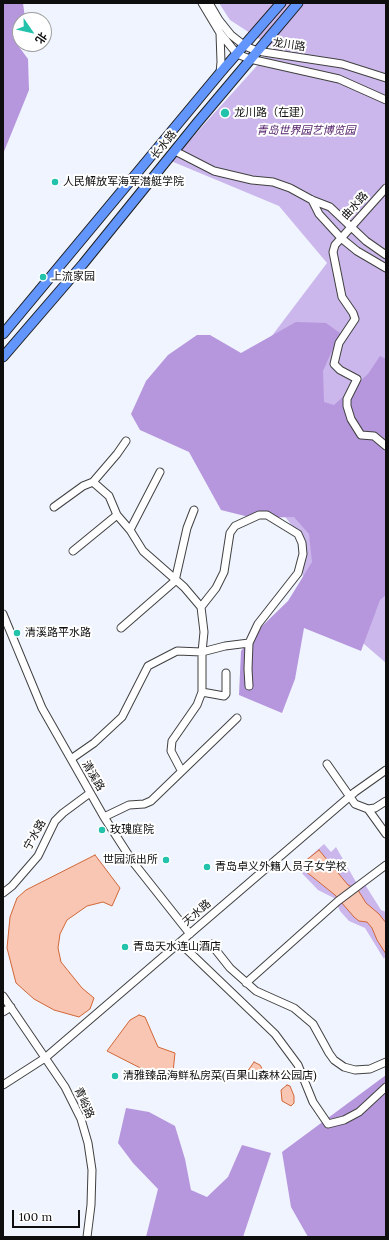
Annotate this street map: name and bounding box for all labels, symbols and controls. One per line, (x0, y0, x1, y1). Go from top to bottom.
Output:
north arrow (12, 12, 52, 52)
text: 北 (32, 30, 50, 47)
street label: 龙川路 (272, 36, 306, 54)
place label: 龙川路（在建） (234, 106, 311, 120)
marker: 龙川路（在建） (219, 107, 231, 119)
park label: 青岛世界园艺博览园 (257, 124, 355, 138)
street label: 长水路 (148, 128, 180, 162)
place label: 人民解放军海军潜艇学院 (63, 175, 184, 189)
marker: 人民解放军海军潜艇学院 (50, 177, 60, 187)
street label: 曲水路 (339, 189, 371, 223)
place label: 上流家园 (51, 270, 95, 284)
marker: 上流家园 (38, 272, 48, 282)
place label: 清溪路平水路 (25, 626, 91, 640)
marker: 清溪路平水路 (12, 628, 22, 638)
street label: 清溪路 (79, 758, 107, 794)
street label: 宁水路 (21, 817, 49, 853)
place label: 玫瑰庭院 (110, 823, 154, 837)
marker: 玫瑰庭院 (97, 825, 107, 835)
place label: 世园派出所 (103, 853, 158, 867)
marker: 世园派出所 (161, 855, 171, 865)
place label: 青岛卓义外籍人员子女学校 (215, 860, 347, 874)
marker: 青岛卓义外籍人员子女学校 (202, 862, 212, 872)
street label: 天水路 (180, 897, 214, 929)
place label: 青岛天水连山酒店 (133, 940, 221, 954)
marker: 青岛天水连山酒店 (120, 942, 130, 952)
place label: 清雅臻品海鲜私房菜(百果山森林公园店) (123, 1069, 317, 1083)
marker: 清雅臻品海鲜私房菜(百果山森林公园店) (110, 1071, 120, 1081)
street label: 青峪路 (71, 1085, 97, 1121)
scale bar (14, 1202, 82, 1228)
text: 100 m (19, 1209, 52, 1224)

